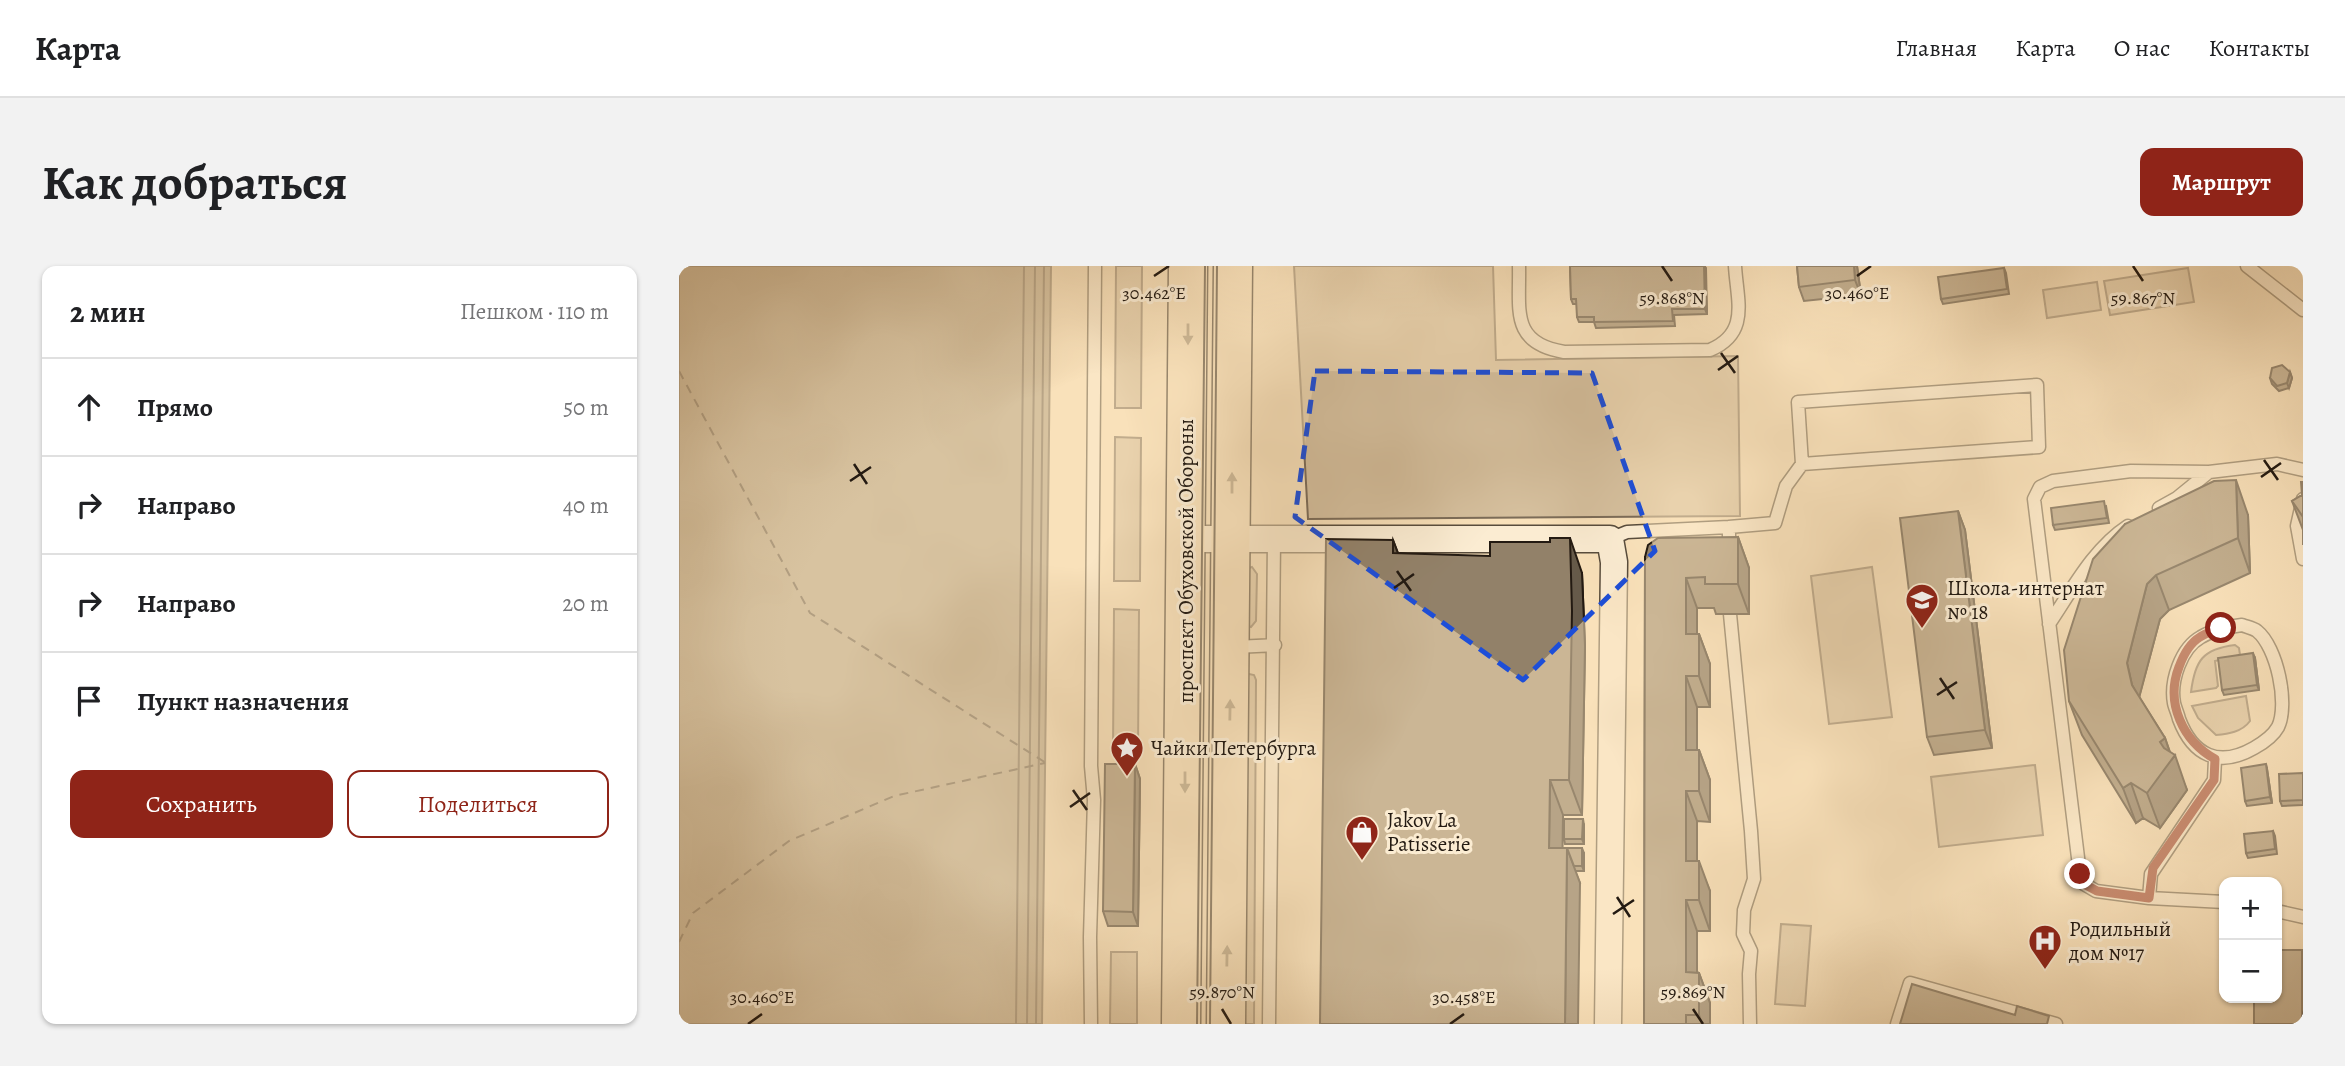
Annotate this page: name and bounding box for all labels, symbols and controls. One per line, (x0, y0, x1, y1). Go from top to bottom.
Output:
text: Карта (35, 26, 121, 71)
text: Главная (1896, 32, 1977, 64)
text: Карта (2015, 32, 2076, 64)
text: О нас (2114, 32, 2170, 64)
text: Контакты (2208, 32, 2310, 64)
button: Маршрут (2140, 148, 2303, 216)
text: Как добраться (42, 149, 348, 216)
text: 30.462°E (1122, 281, 1186, 305)
text: 30.460°E (1825, 281, 1889, 305)
text: 59.868°N (1639, 286, 1705, 310)
text: 59.867°N (2111, 286, 2175, 310)
text: 2 мин (70, 292, 145, 332)
text: Пешком · 110 m (460, 296, 609, 327)
one-way arrow (1182, 323, 1194, 345)
icon: ahead (70, 388, 108, 426)
text: Прямо (137, 390, 213, 425)
text: 50 m (563, 392, 609, 423)
street label: проспект Обуховской Обороны (1172, 419, 1200, 703)
one-way arrow (1226, 471, 1237, 493)
icon: right (70, 486, 108, 524)
text: Направо (137, 488, 236, 523)
text: 40 m (563, 490, 609, 521)
place label: Школа-интернат № 18 (1947, 574, 2104, 626)
school or university icon: Школа-интернат № 18 (1903, 581, 1941, 630)
icon: right (70, 584, 108, 622)
text: Направо (137, 586, 236, 621)
text: 20 m (562, 588, 609, 619)
route start (2205, 612, 2236, 643)
icon: arrive (70, 682, 108, 720)
text: Пункт назначения (137, 684, 349, 719)
one-way arrow (1224, 699, 1236, 721)
place icon: Чайки Петербурга (1108, 729, 1146, 778)
place label: Чайки Петербурга (1151, 734, 1317, 762)
button: Сохранить (70, 770, 333, 838)
button: Поделиться (347, 770, 609, 838)
one-way arrow (1179, 771, 1191, 793)
place label: Jakov La Patisserie (1387, 806, 1470, 858)
shop icon: Jakov La Patisserie (1343, 813, 1381, 862)
route end (2064, 858, 2095, 889)
map controls (2219, 877, 2282, 1003)
button: + (2219, 877, 2282, 940)
place label: Родильный дом №17 (2068, 915, 2171, 967)
hospital icon: Родильный дом №17 (2026, 922, 2064, 971)
button: − (2219, 940, 2282, 1003)
one-way arrow (1221, 945, 1233, 967)
text: 59.870°N (1189, 980, 1255, 1004)
text: 59.869°N (1660, 980, 1726, 1004)
text: 30.460°E (730, 985, 794, 1009)
text: 30.458°E (1432, 985, 1496, 1009)

